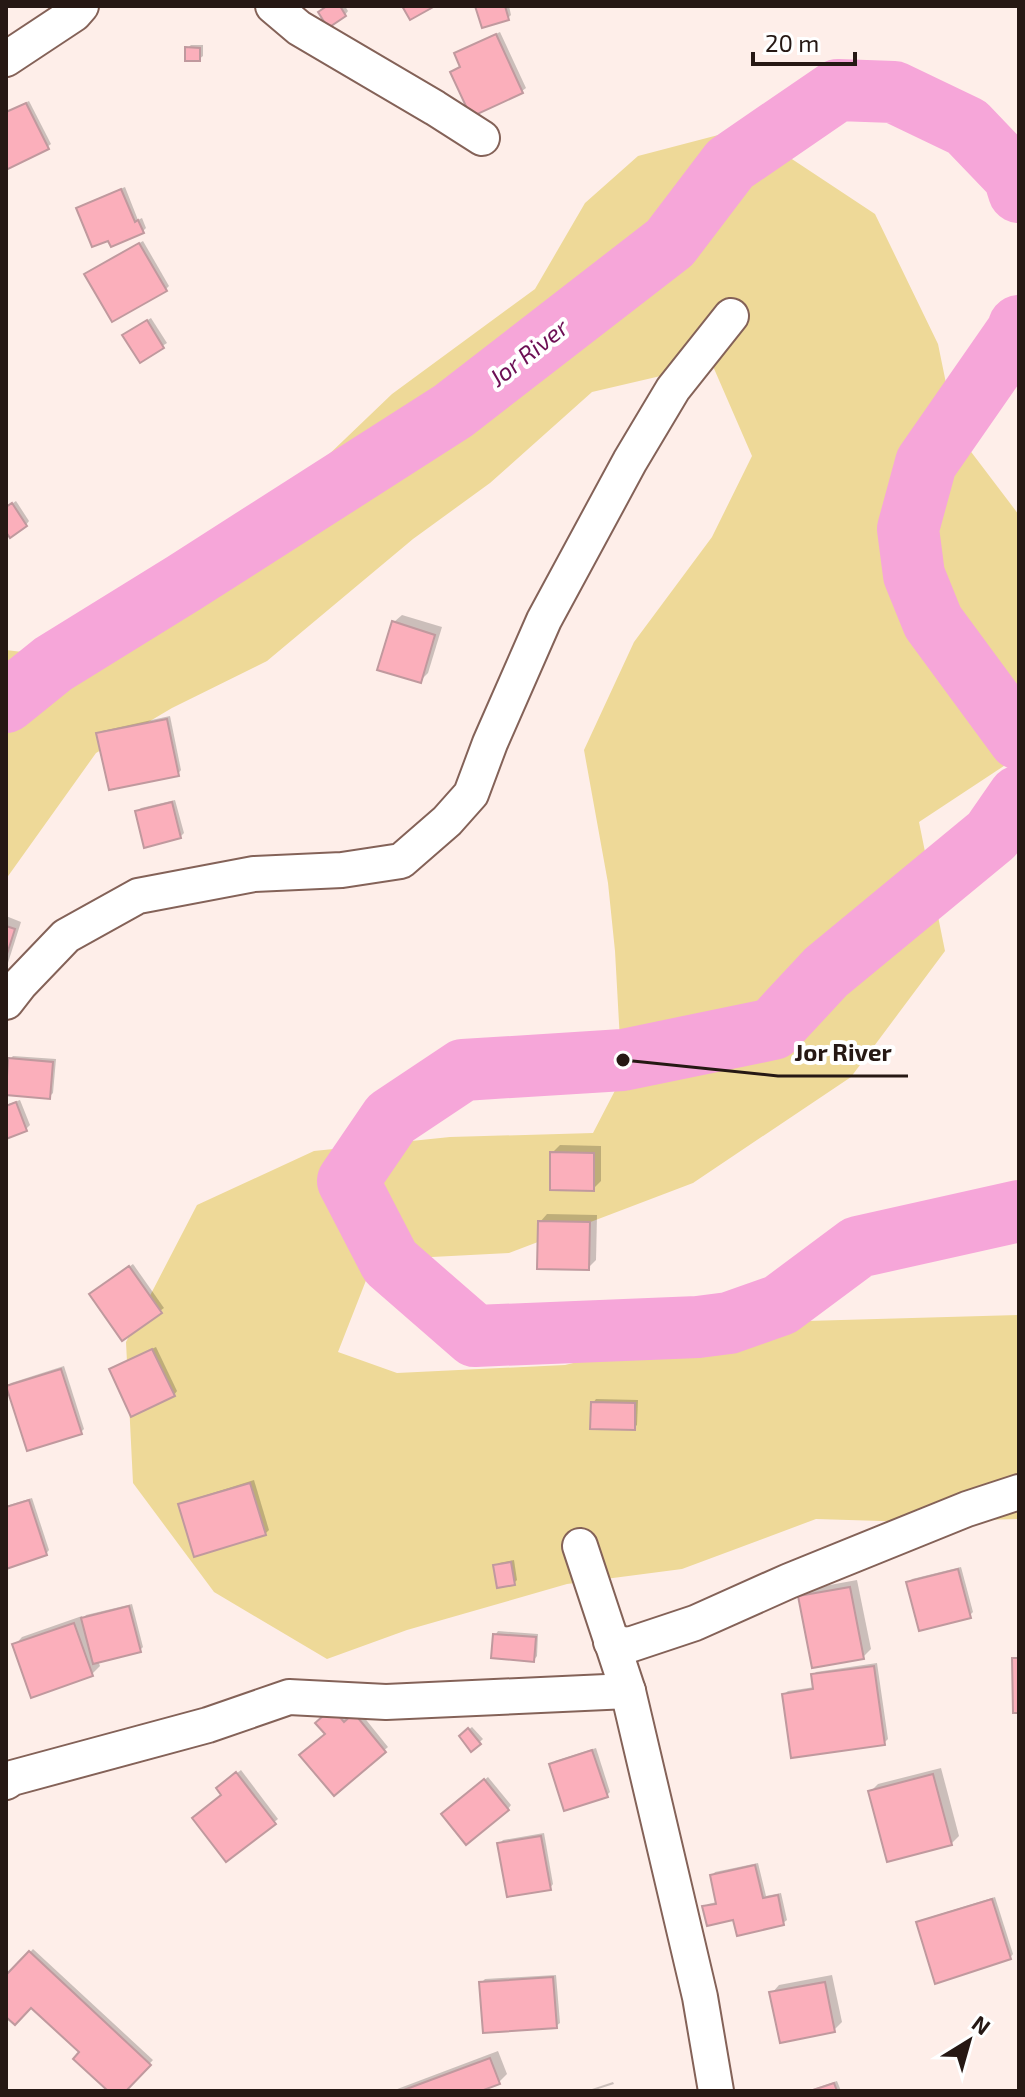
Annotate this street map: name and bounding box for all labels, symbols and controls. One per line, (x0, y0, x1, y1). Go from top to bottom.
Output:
scale bar (753, 16, 855, 66)
text: 20 m (765, 28, 819, 57)
water label: Jor River (482, 312, 574, 392)
callout: Jor River (778, 1028, 908, 1076)
text: Jor River (794, 1037, 892, 1066)
north arrow (929, 2001, 1009, 2081)
text: N (967, 2009, 996, 2039)

